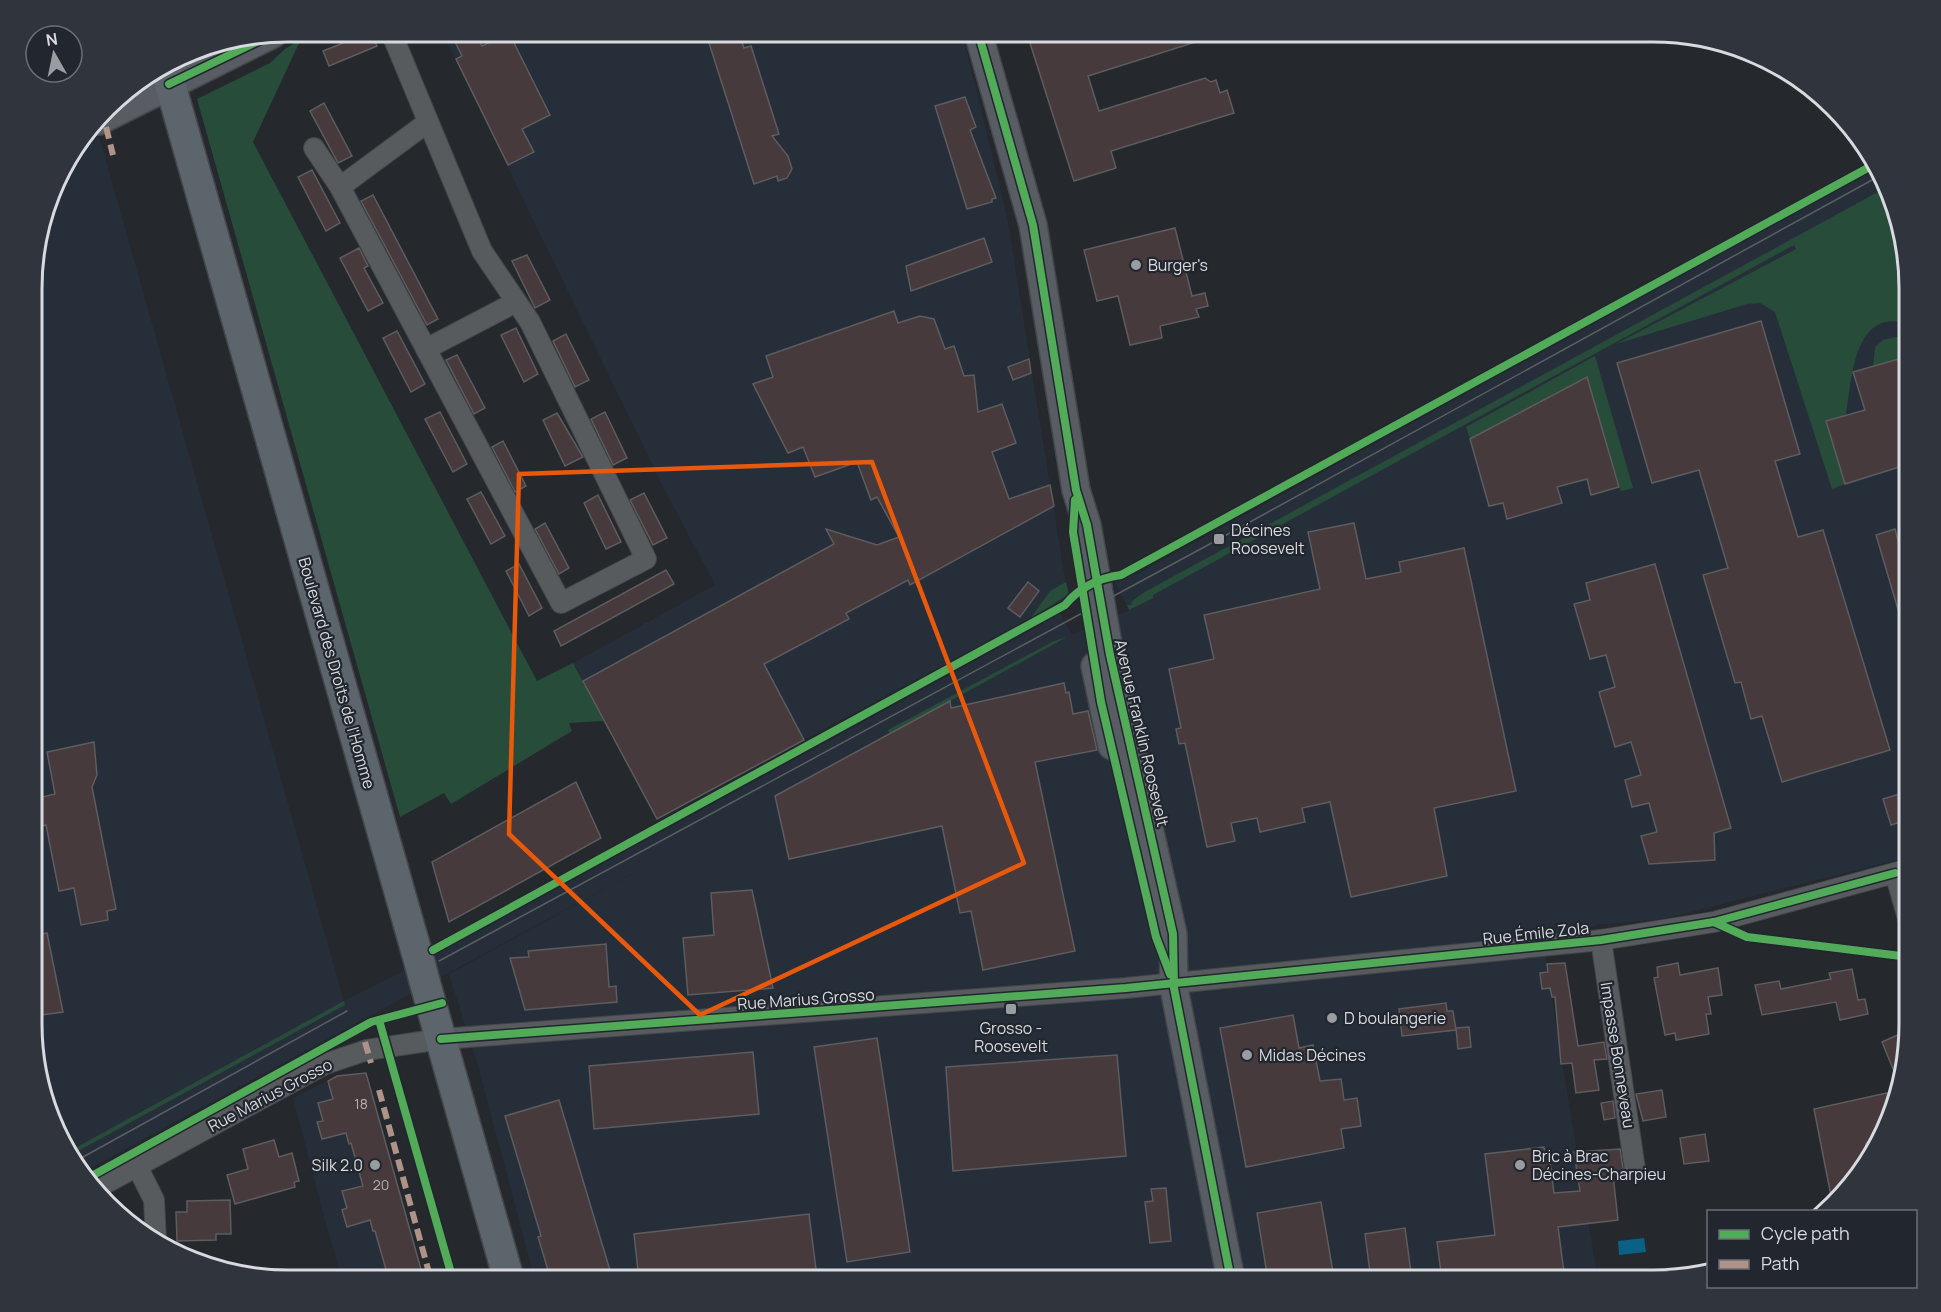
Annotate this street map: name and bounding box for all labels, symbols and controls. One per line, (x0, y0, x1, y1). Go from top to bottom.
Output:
north arrow (24, 24, 84, 84)
text: N (44, 27, 59, 51)
place label: Burger's (1148, 254, 1208, 276)
marker: Burger's (1129, 258, 1143, 272)
place label: Décines Roosevelt (1231, 519, 1305, 559)
marker: Décines Roosevelt (1212, 532, 1226, 546)
street label: Boulevard des Droits de l'Homme (293, 555, 381, 791)
street label: Avenue Franklin Roosevelt (1110, 637, 1174, 829)
street label: Rue Émile Zola (1482, 916, 1590, 950)
street label: Impasse Bonneveau (1596, 980, 1640, 1130)
street label: Rue Marius Grosso (737, 983, 875, 1015)
marker: Grosso - Roosevelt (1004, 1002, 1018, 1016)
place label: D boulangerie (1344, 1007, 1446, 1029)
marker: D boulangerie (1325, 1011, 1339, 1025)
place label: Grosso - Roosevelt (974, 1017, 1048, 1057)
place label: Midas Décines (1259, 1044, 1366, 1066)
marker: Midas Décines (1240, 1048, 1254, 1062)
street label: Rue Marius Grosso (204, 1053, 336, 1137)
house number: 18 (354, 1094, 368, 1113)
place label: Bric à Brac Décines-Charpieu (1532, 1145, 1666, 1185)
place label: Silk 2.0 (312, 1154, 363, 1176)
marker: Silk 2.0 (368, 1158, 382, 1172)
marker: Bric à Brac Décines-Charpieu (1513, 1158, 1527, 1172)
house number: 20 (373, 1175, 389, 1194)
legend (1707, 1210, 1917, 1288)
text: Cycle path (1761, 1221, 1850, 1245)
text: Path (1761, 1251, 1799, 1275)

